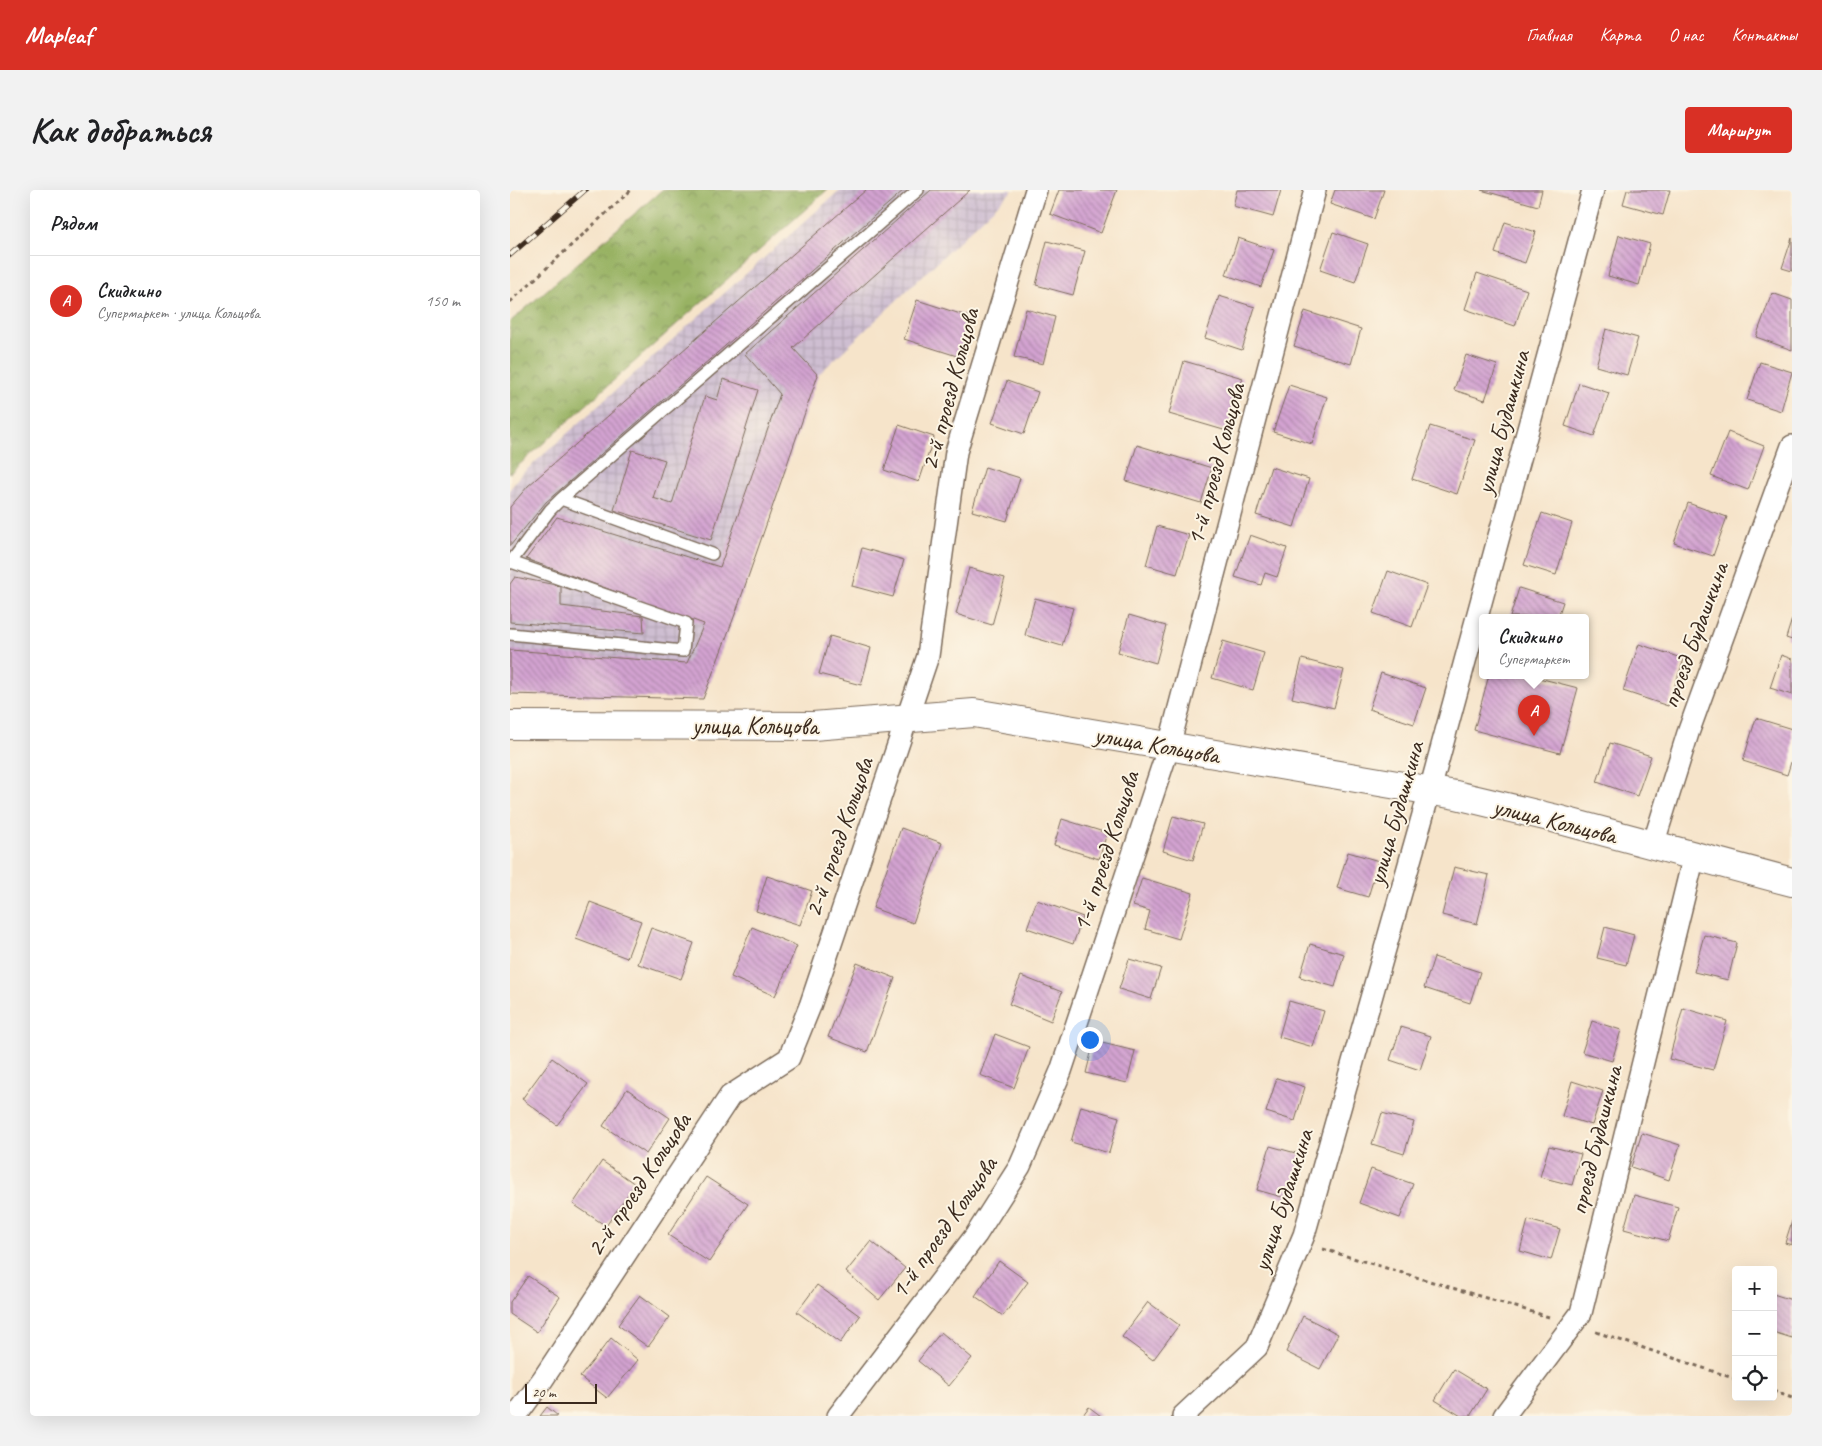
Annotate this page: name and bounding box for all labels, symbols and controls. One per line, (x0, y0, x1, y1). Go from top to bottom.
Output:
text: Mapleaf (25, 20, 92, 50)
text: Главная (1527, 24, 1572, 46)
text: Карта (1600, 24, 1641, 46)
text: О нас (1669, 24, 1704, 46)
text: Контакты (1732, 24, 1797, 46)
button: Маршрут (1685, 107, 1792, 153)
text: Как добраться (30, 108, 211, 153)
text: Рядом (50, 210, 97, 236)
text: Скидкино (97, 279, 161, 303)
text: A (62, 291, 70, 311)
text: 150 m (426, 291, 460, 311)
text: Супермаркет · улица Кольцова (97, 303, 260, 323)
street label: 2-й проезд Кольцова (913, 303, 987, 474)
street label: улица Будашкина (1468, 345, 1538, 500)
street label: 1-й проезд Кольцова (1179, 378, 1253, 549)
street label: проезд Будашкина (1654, 556, 1737, 712)
popup (1479, 614, 1589, 679)
text: Скидкино (1498, 625, 1562, 649)
text: Супермаркет (1498, 649, 1570, 669)
pin: A (1518, 695, 1550, 736)
street label: улица Кольцова (690, 710, 821, 742)
street label: улица Кольцова (1090, 718, 1224, 772)
street label: улица Будашкина (1360, 736, 1432, 891)
street label: 2-й проезд Кольцова (797, 752, 882, 921)
street label: 1-й проезд Кольцова (1065, 765, 1147, 935)
street label: улица Кольцова (1488, 790, 1622, 852)
your location (1077, 1027, 1103, 1053)
street label: проезд Будашкина (1562, 1060, 1631, 1218)
street label: 2-й проезд Кольцова (579, 1105, 700, 1262)
street label: улица Будашкина (1244, 1123, 1322, 1277)
street label: 1-й проезд Кольцова (883, 1149, 1006, 1305)
map controls (1732, 1266, 1777, 1401)
button: + (1732, 1266, 1777, 1311)
button: − (1732, 1311, 1777, 1356)
button: locate (1732, 1356, 1777, 1401)
scale bar (525, 1381, 598, 1404)
text: 20 m (532, 1384, 556, 1401)

